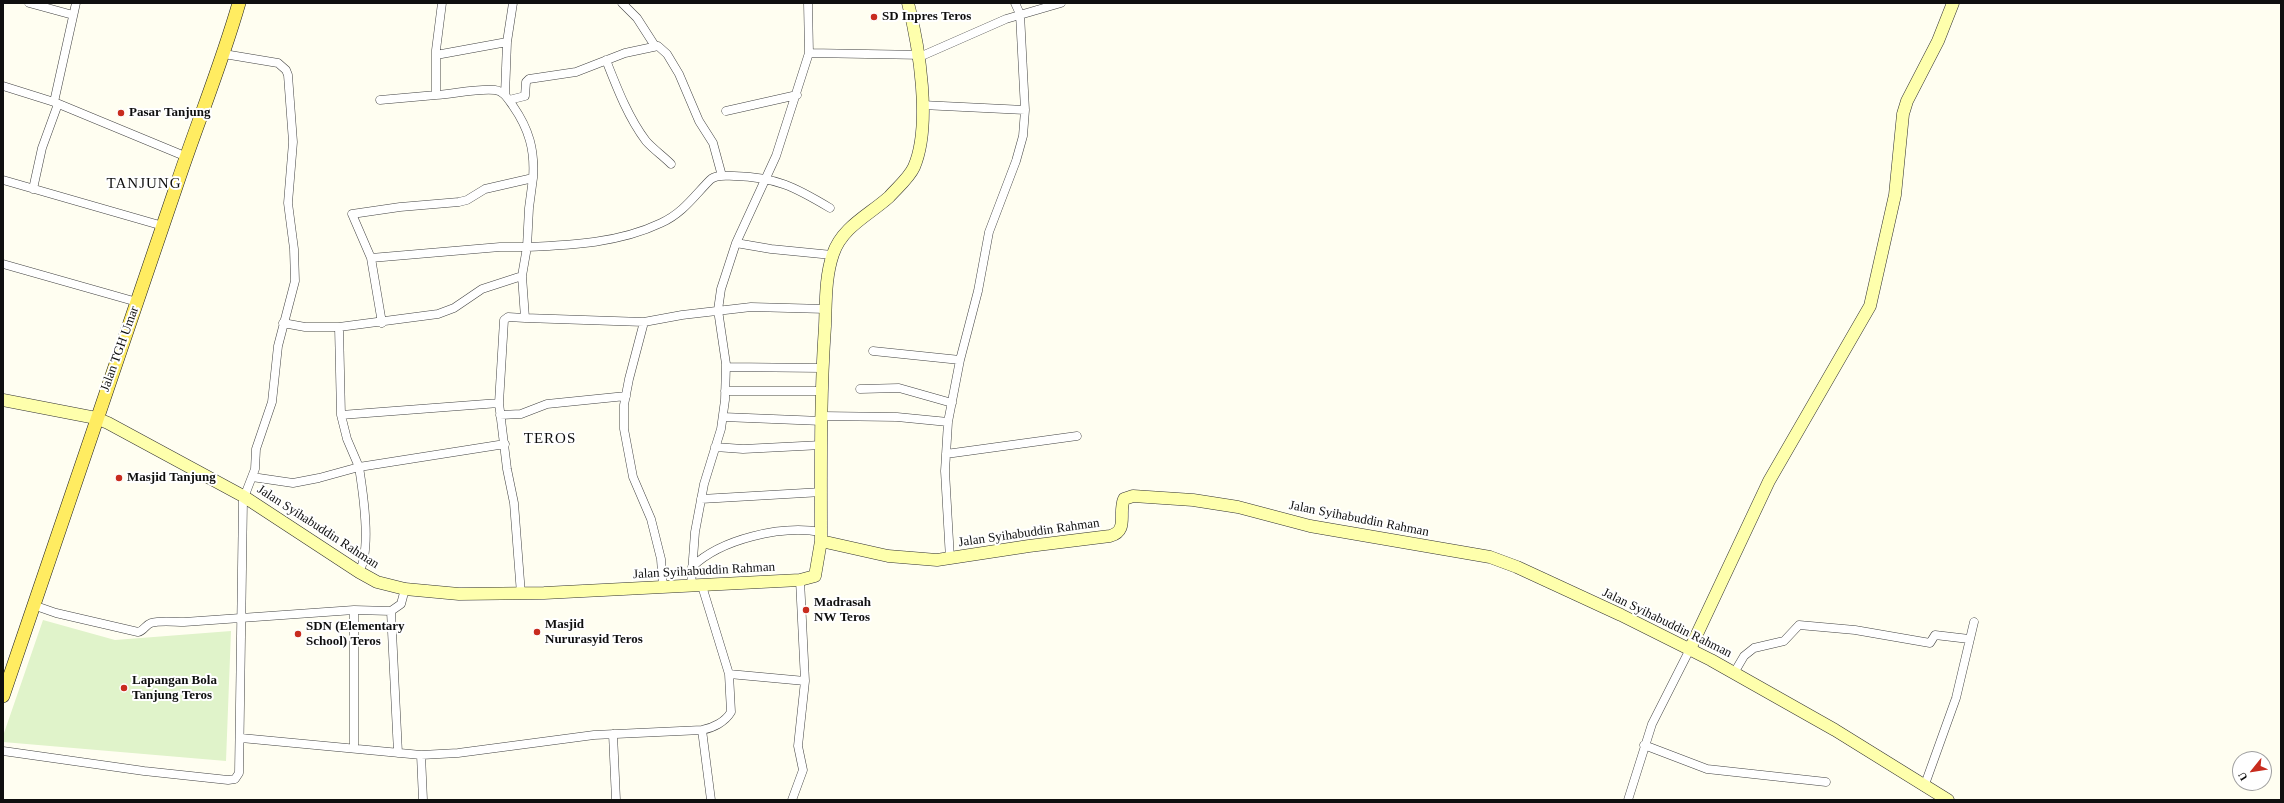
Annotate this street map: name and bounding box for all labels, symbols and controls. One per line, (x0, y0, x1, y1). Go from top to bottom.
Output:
place label: SD Inpres Teros (882, 9, 971, 25)
marker: SD Inpres Teros (869, 12, 879, 22)
place label: Pasar Tanjung (129, 105, 211, 121)
marker: Pasar Tanjung (116, 108, 126, 118)
district label: TANJUNG (107, 175, 181, 193)
street label: Jalan TGH Umar (97, 304, 143, 394)
district label: TEROS (524, 430, 576, 448)
place label: Masjid Tanjung (127, 470, 216, 486)
marker: Masjid Tanjung (114, 473, 124, 483)
street label: Jalan Syihabuddin Rahman (254, 482, 382, 572)
street label: Jalan Syihabuddin Rahman (1288, 498, 1430, 540)
street label: Jalan Syihabuddin Rahman (957, 515, 1101, 551)
street label: Jalan Syihabuddin Rahman (633, 559, 775, 583)
street label: Jalan Syihabuddin Rahman (1600, 585, 1734, 661)
place label: Madrasah NW Teros (814, 595, 871, 626)
marker: Madrasah NW Teros (801, 605, 811, 615)
place label: Masjid Nururasyid Teros (545, 617, 643, 648)
place label: SDN (Elementary School) Teros (306, 619, 405, 650)
marker: Masjid Nururasyid Teros (532, 627, 542, 637)
marker: SDN (Elementary School) Teros (293, 629, 303, 639)
place label: Lapangan Bola Tanjung Teros (132, 673, 217, 704)
marker: Lapangan Bola Tanjung Teros (119, 683, 129, 693)
north arrow (2232, 751, 2272, 791)
text: U (2235, 770, 2250, 783)

